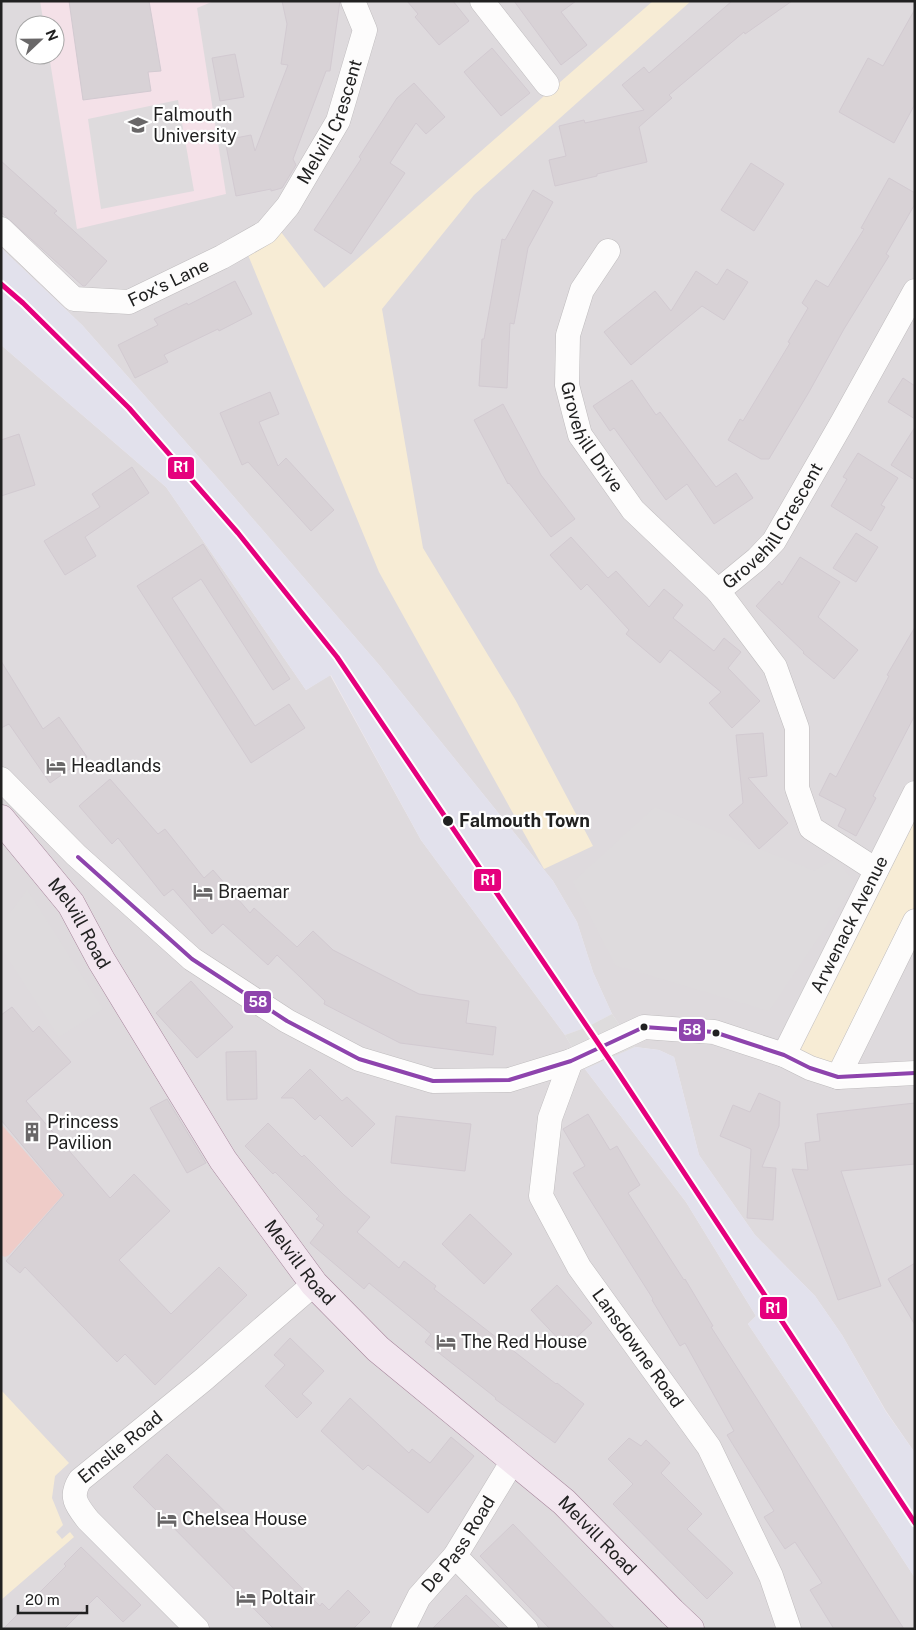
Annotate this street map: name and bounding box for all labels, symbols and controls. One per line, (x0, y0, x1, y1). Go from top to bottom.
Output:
north arrow (15, 15, 65, 65)
text: N (43, 27, 62, 43)
street label: Melvill Crescent (292, 57, 366, 188)
place label: Falmouth University (153, 104, 237, 146)
school or university icon: Falmouth University (127, 114, 149, 136)
street label: Fox's Lane (124, 254, 212, 311)
street label: Grovehill Drive (557, 379, 628, 496)
line badge: R1 (167, 456, 195, 480)
text: R1 (173, 459, 189, 475)
street label: Grovehill Crescent (718, 459, 827, 593)
hotel icon: Headlands (45, 755, 67, 777)
place label: Headlands (71, 755, 161, 776)
place label: Falmouth Town (459, 810, 590, 831)
marker: Falmouth Town (441, 814, 455, 828)
street label: Arwenack Avenue (806, 852, 892, 996)
line badge: R1 (473, 868, 502, 892)
text: R1 (480, 872, 496, 888)
street label: Melvill Road (44, 874, 115, 973)
hotel icon: Braemar (192, 881, 214, 903)
place label: Braemar (218, 881, 289, 902)
line badge: 58 (243, 990, 272, 1014)
text: 58 (249, 994, 267, 1010)
line badge: 58 (678, 1018, 706, 1042)
unlabelled marker (639, 1022, 649, 1032)
text: 58 (683, 1022, 701, 1038)
unlabelled marker (711, 1028, 721, 1038)
place label: Princess Pavilion (47, 1111, 119, 1153)
building icon: Princess Pavilion (21, 1121, 43, 1143)
street label: Melvill Road (260, 1215, 340, 1309)
street label: Lansdowne Road (588, 1284, 688, 1412)
line badge: R1 (759, 1296, 788, 1320)
text: R1 (765, 1300, 781, 1316)
hotel icon: The Red House (435, 1331, 457, 1353)
place label: The Red House (461, 1331, 587, 1352)
street label: Emslie Road (74, 1406, 166, 1487)
street label: Melvill Road (554, 1491, 641, 1579)
street label: De Pass Road (417, 1492, 499, 1596)
hotel icon: Chelsea House (156, 1508, 178, 1530)
place label: Chelsea House (182, 1508, 307, 1529)
scale bar (18, 1582, 86, 1614)
hotel icon: Poltair (235, 1587, 257, 1609)
place label: Poltair (261, 1587, 316, 1608)
text: 20 m (25, 1591, 60, 1608)

